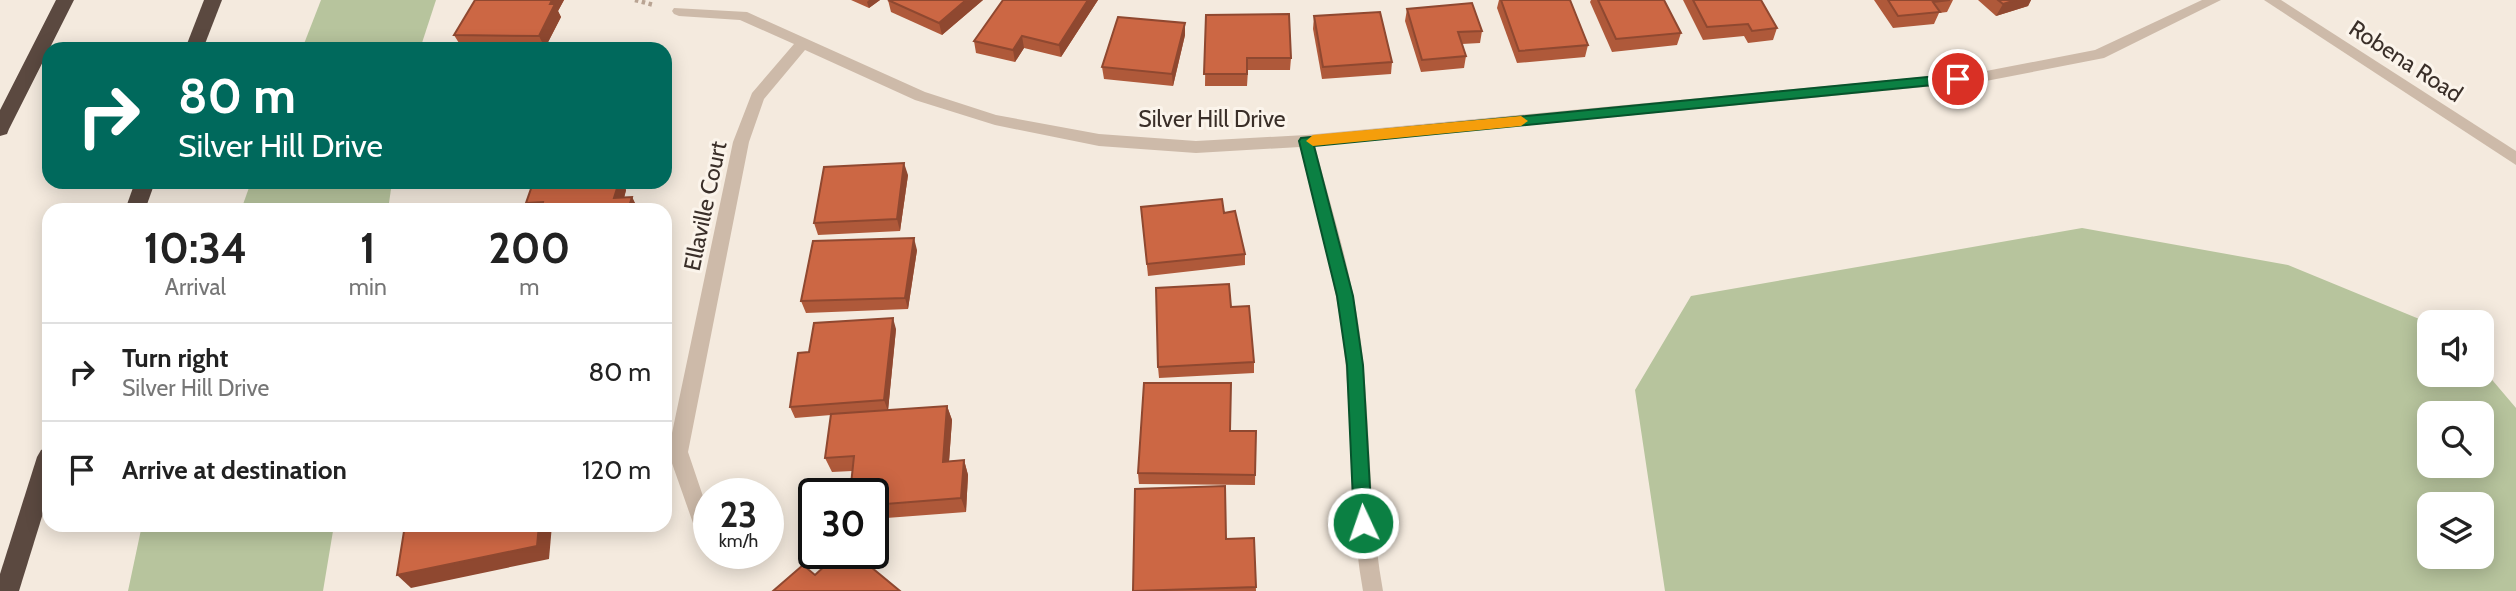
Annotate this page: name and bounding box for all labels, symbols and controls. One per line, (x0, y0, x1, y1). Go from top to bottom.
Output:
street label: Robena Road (2344, 14, 2468, 108)
pin (1928, 49, 1988, 109)
icon: arrive (1939, 60, 1977, 98)
text: 80 m (178, 66, 296, 125)
icon: right (63, 70, 154, 161)
street label: Silver Hill Drive (1138, 105, 1286, 133)
text: Silver Hill Drive (178, 126, 383, 165)
street label: Ellaville Court (678, 138, 732, 273)
text: 10:34 (144, 222, 247, 274)
text: 1 (360, 222, 376, 274)
text: 200 (489, 222, 570, 274)
text: Arrival (165, 273, 226, 301)
text: min (349, 273, 387, 301)
text: m (519, 273, 539, 301)
map controls (2417, 310, 2494, 569)
button: sound (2417, 310, 2494, 387)
text: Turn right (122, 342, 228, 374)
icon: right (63, 353, 101, 391)
text: 80 m (588, 356, 651, 388)
text: Silver Hill Drive (122, 374, 269, 402)
button: search (2417, 401, 2494, 478)
icon: arrive (63, 451, 101, 489)
text: Arrive at destination (122, 454, 347, 486)
text: 120 m (582, 454, 651, 486)
speed limit sign: 30 (798, 478, 889, 569)
position arrow (1326, 486, 1400, 560)
button: layers (2417, 492, 2494, 569)
text: 23 (720, 493, 757, 536)
text: km/h (719, 530, 758, 552)

